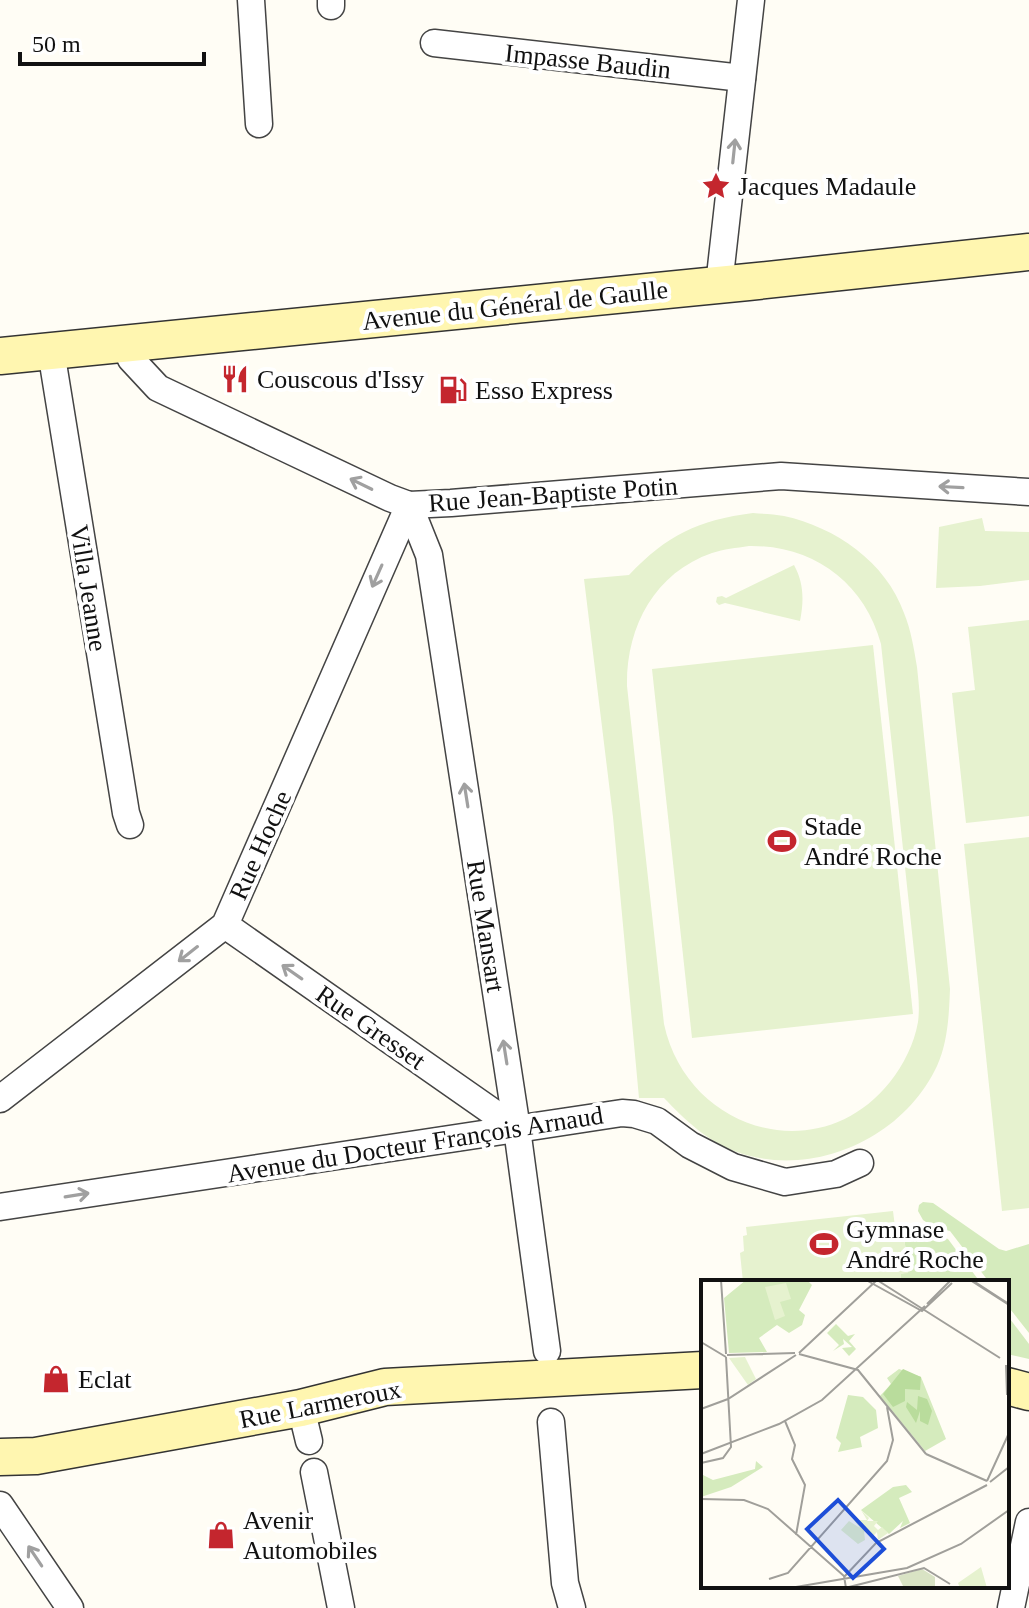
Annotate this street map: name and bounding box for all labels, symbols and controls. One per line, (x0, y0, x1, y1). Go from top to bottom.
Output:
scale bar (20, 16, 204, 66)
text: 50 m (32, 31, 81, 57)
street label: Impasse Baudin (503, 38, 672, 85)
one-way arrow (727, 138, 742, 165)
place icon: Jacques Madaule (701, 171, 731, 201)
place label: Jacques Madaule (738, 172, 916, 201)
street label: Avenue du Général de Gaulle (361, 275, 669, 336)
restaurant icon: Couscous d'Issy (220, 364, 250, 394)
place label: Couscous d'Issy (257, 365, 424, 394)
fuel station icon: Esso Express (438, 375, 468, 405)
place label: Esso Express (475, 376, 613, 405)
street label: Rue Jean-Baptiste Potin (427, 471, 679, 518)
one-way arrow (349, 476, 373, 491)
one-way arrow (938, 479, 965, 494)
street label: Villa Jeanne (64, 523, 113, 653)
one-way arrow (369, 564, 384, 588)
one-way arrow (457, 782, 472, 808)
street label: Rue Hoche (224, 786, 297, 904)
place label: Stade André Roche (804, 812, 942, 871)
sports icon: Stade André Roche (767, 826, 797, 856)
street label: Rue Mansart (461, 858, 510, 995)
one-way arrow (177, 945, 199, 962)
one-way arrow (281, 964, 303, 980)
street label: Rue Gresset (311, 979, 431, 1076)
one-way arrow (497, 1039, 512, 1065)
street label: Avenue du Docteur François Arnaud (225, 1100, 605, 1189)
one-way arrow (64, 1187, 89, 1202)
place label: Gymnase André Roche (846, 1215, 984, 1274)
sports icon: Gymnase André Roche (809, 1229, 839, 1259)
inset map (701, 1280, 1009, 1588)
shop icon: Eclat (41, 1364, 71, 1394)
place label: Eclat (78, 1365, 132, 1394)
street label: Rue Larmeroux (237, 1375, 403, 1434)
place label: Avenir Automobiles (243, 1506, 377, 1565)
shop icon: Avenir Automobiles (206, 1520, 236, 1550)
one-way arrow (27, 1546, 43, 1568)

